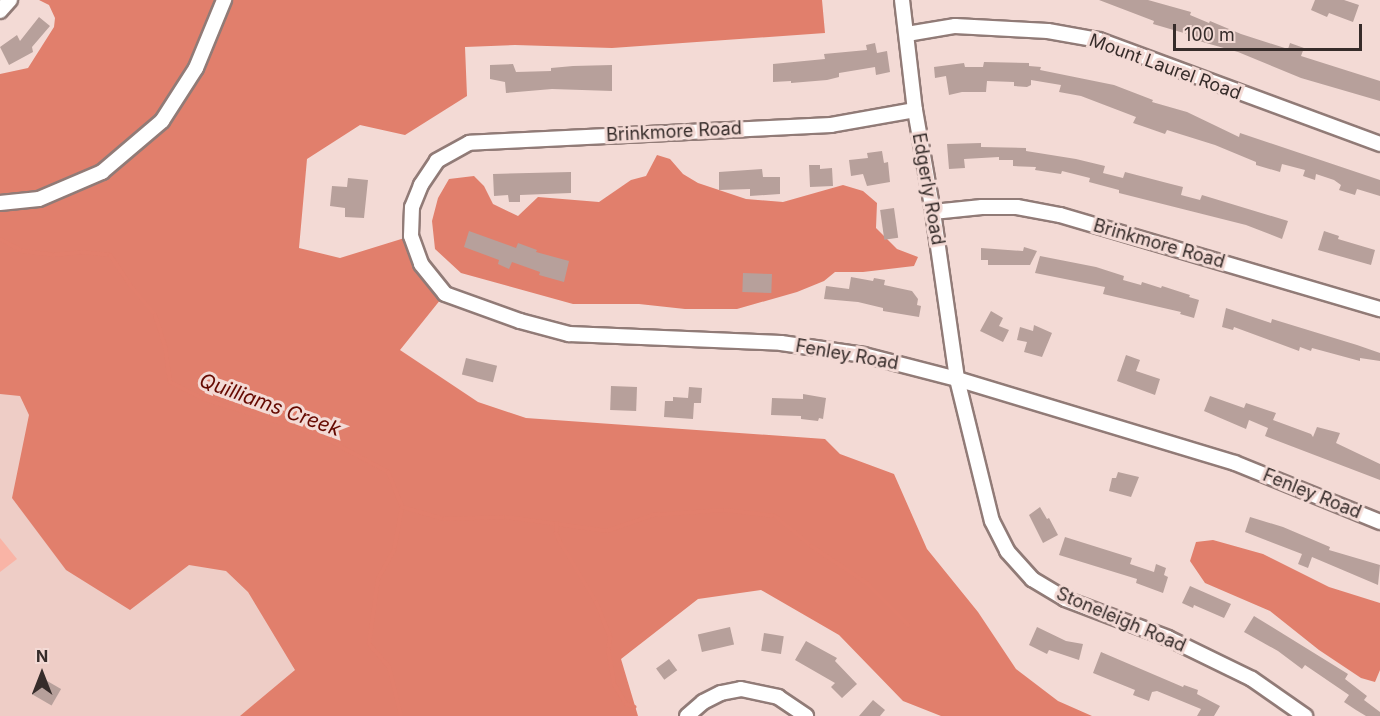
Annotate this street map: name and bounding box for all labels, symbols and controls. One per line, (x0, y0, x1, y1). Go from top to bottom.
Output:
scale bar (1176, 12, 1365, 50)
text: 100 m (1184, 24, 1235, 45)
street label: Mount Laurel Road (1086, 29, 1244, 105)
street label: Brinkmore Road (606, 118, 742, 146)
street label: Edgerly Road (908, 131, 948, 247)
street label: Brinkmore Road (1091, 215, 1227, 273)
street label: Fenley Road (794, 335, 900, 375)
water label: Quilliams Creek (196, 368, 344, 442)
street label: Fenley Road (1260, 464, 1364, 524)
street label: Stoneleigh Road (1053, 583, 1189, 657)
north arrow (12, 644, 72, 704)
text: N (36, 646, 48, 666)

